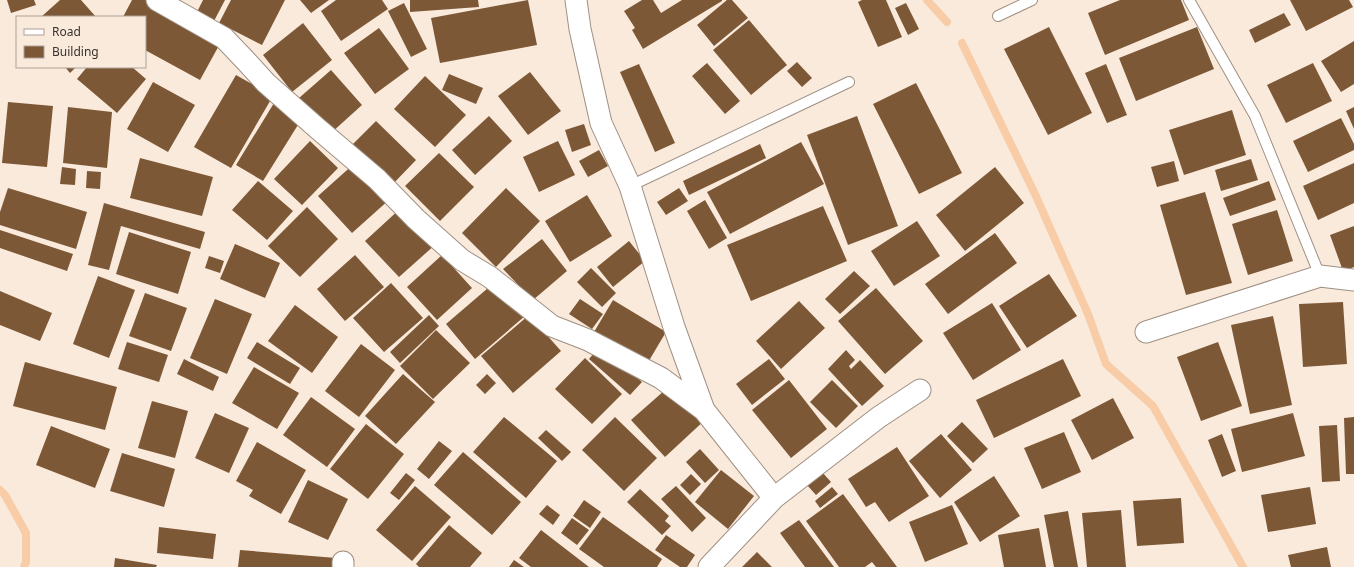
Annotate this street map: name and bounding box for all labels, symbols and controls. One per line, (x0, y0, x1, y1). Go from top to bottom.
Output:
legend (16, 16, 146, 68)
text: Road (52, 23, 81, 40)
text: Building (52, 43, 99, 60)

